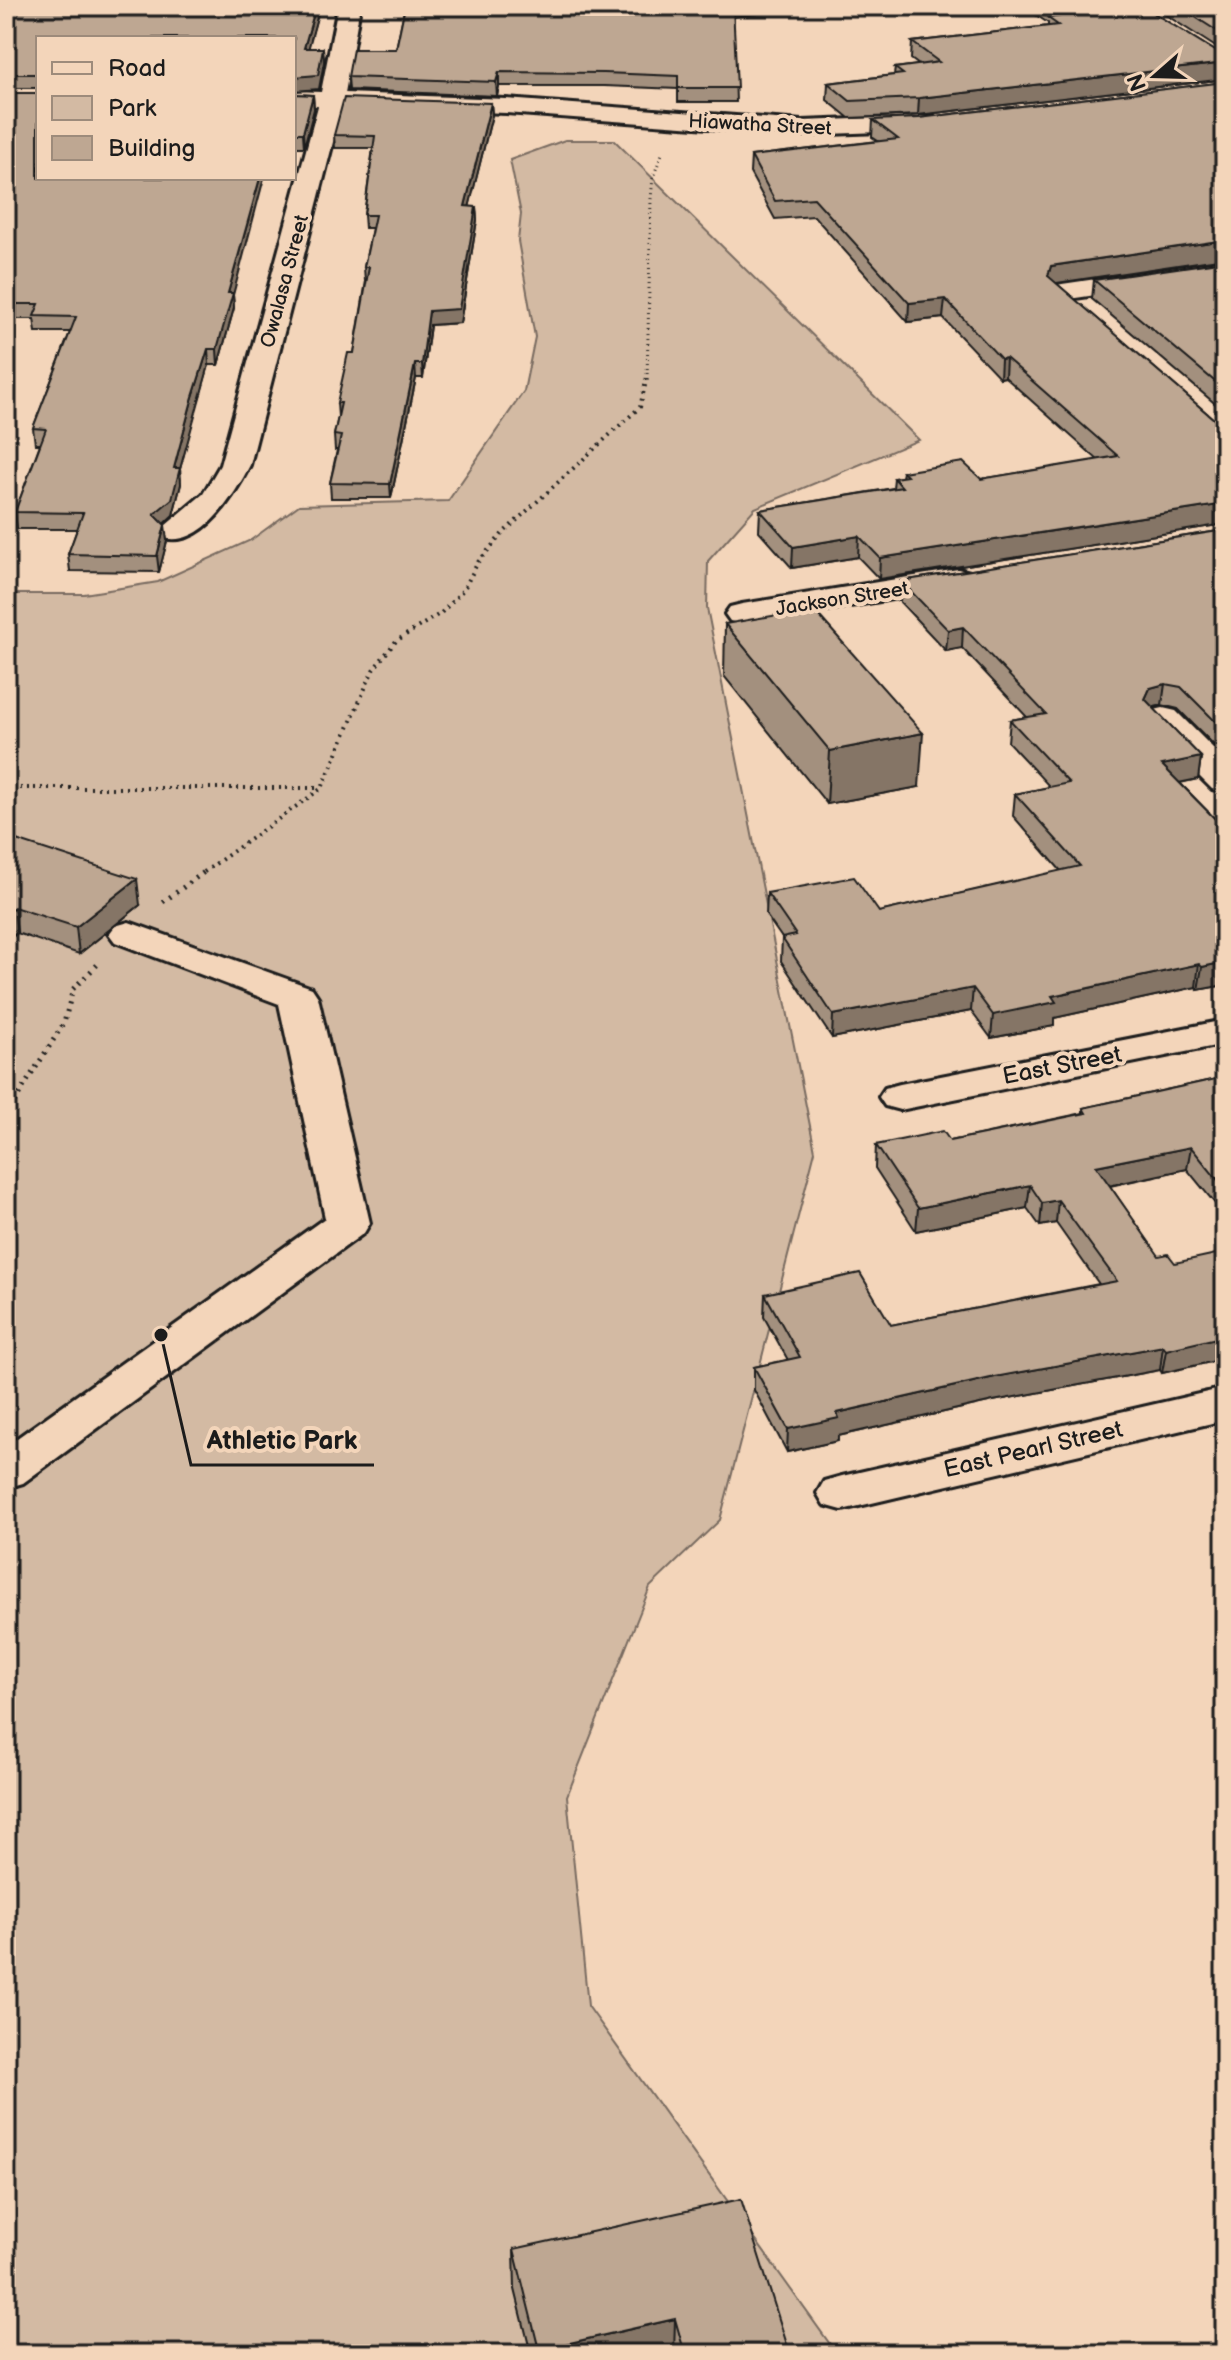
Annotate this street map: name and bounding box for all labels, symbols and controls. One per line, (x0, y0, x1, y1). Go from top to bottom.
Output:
legend (36, 36, 296, 180)
north arrow (1115, 36, 1195, 116)
text: Road (108, 54, 166, 83)
text: N (1122, 70, 1153, 95)
text: Park (108, 94, 156, 123)
street label: Hiawatha Street (688, 109, 832, 141)
text: Building (108, 134, 195, 163)
street label: Owalasa Street (256, 212, 314, 350)
street label: Jackson Street (774, 577, 910, 621)
street label: East Street (1000, 1040, 1125, 1091)
callout: Athletic Park (191, 1415, 374, 1465)
street label: East Pearl Street (941, 1415, 1126, 1484)
text: Athletic Park (206, 1426, 358, 1457)

